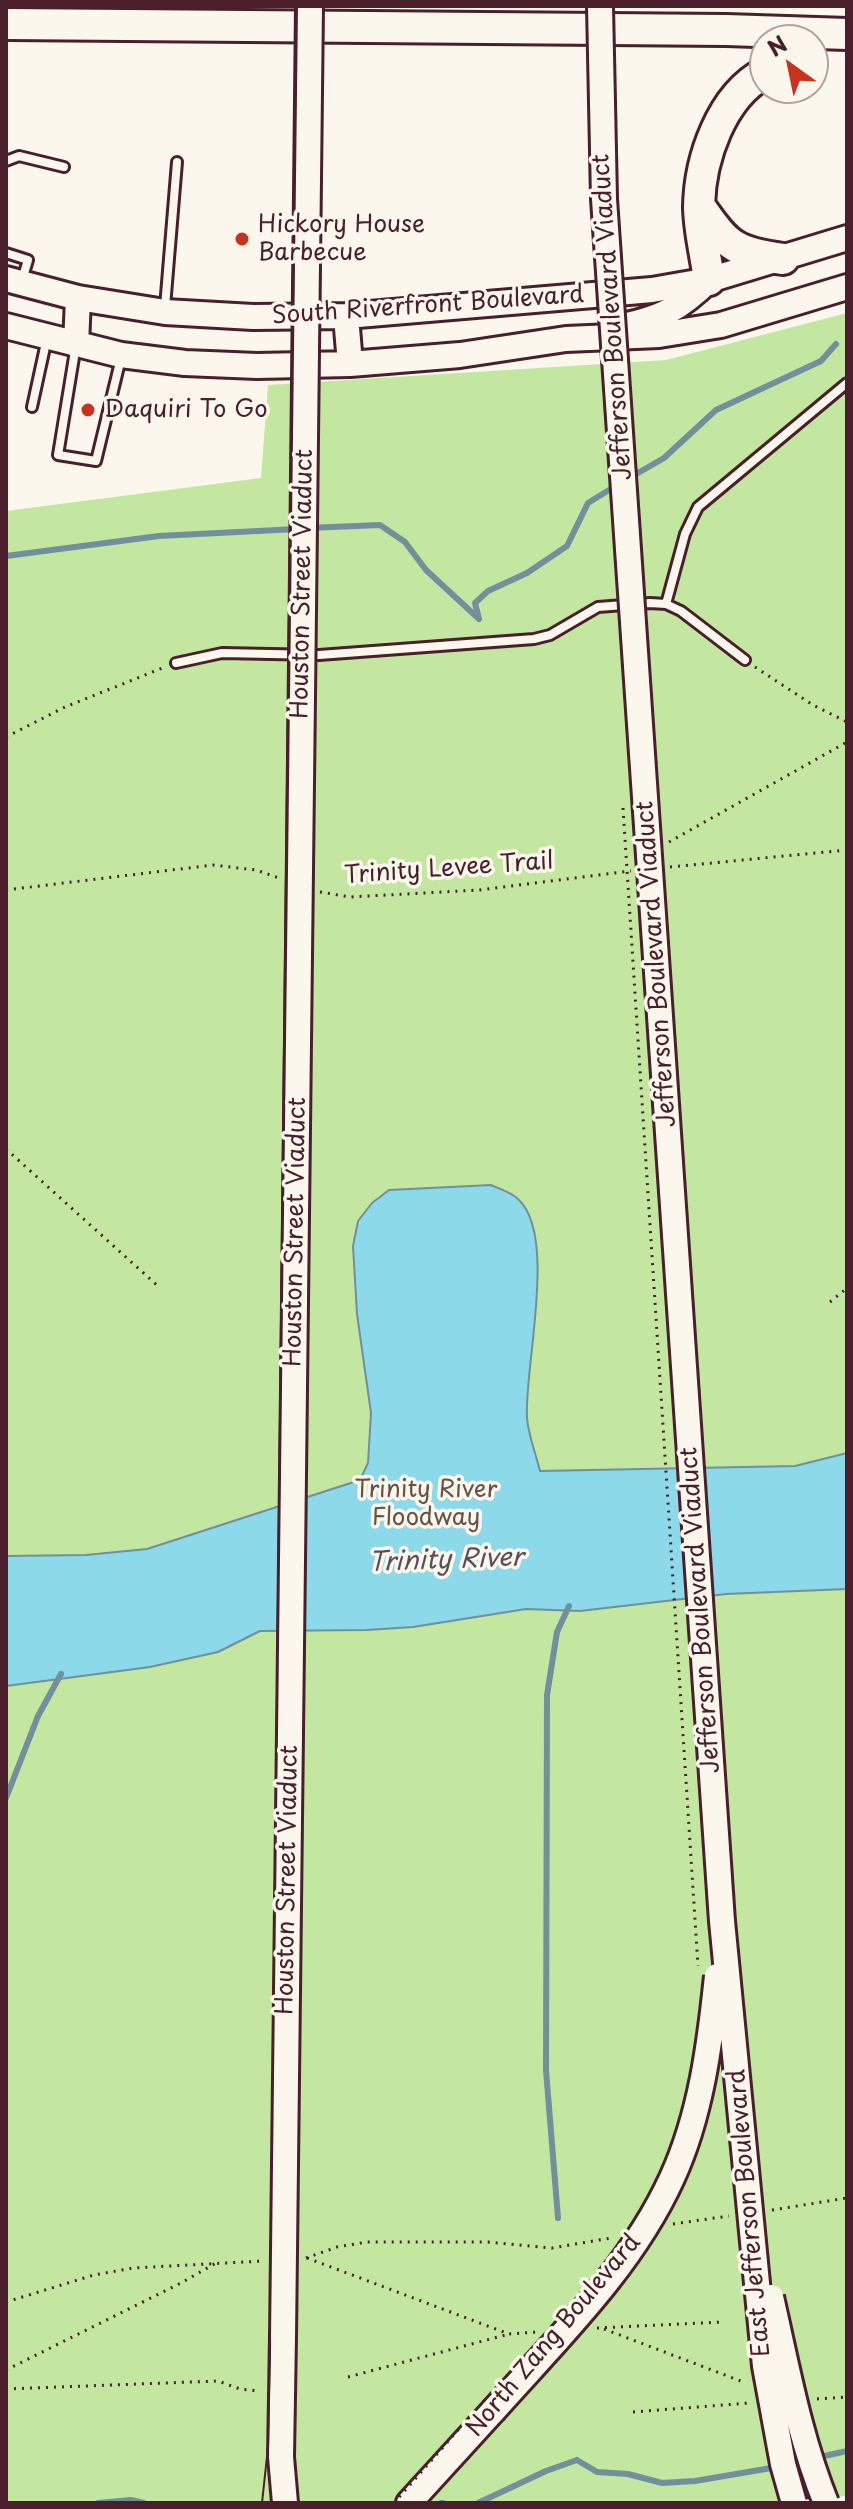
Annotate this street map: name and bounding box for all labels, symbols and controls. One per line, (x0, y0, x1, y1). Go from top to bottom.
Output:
north arrow (749, 24, 829, 104)
text: N (760, 27, 793, 64)
street label: Jefferson Boulevard Viaduct (587, 153, 639, 481)
place label: Hickory House Barbecue (258, 211, 425, 267)
marker: Hickory House Barbecue (233, 230, 251, 248)
street label: South Riverfront Boulevard (271, 281, 585, 331)
place label: Daquiri To Go (104, 396, 268, 424)
marker: Daquiri To Go (79, 401, 97, 419)
street label: Houston Street Viaduct (286, 449, 320, 719)
street label: Jefferson Boulevard Viaduct (631, 800, 683, 1128)
street label: Trinity Levee Trail (343, 847, 555, 891)
street label: Houston Street Viaduct (279, 1097, 313, 1367)
street label: Jefferson Boulevard Viaduct (675, 1446, 727, 1774)
park label: Trinity River Floodway (355, 1476, 497, 1532)
water label: Trinity River (368, 1543, 524, 1579)
street label: Houston Street Viaduct (271, 1745, 305, 2015)
street label: East Jefferson Boulevard (723, 2068, 777, 2358)
street label: North Zang Boulevard (461, 2229, 647, 2443)

